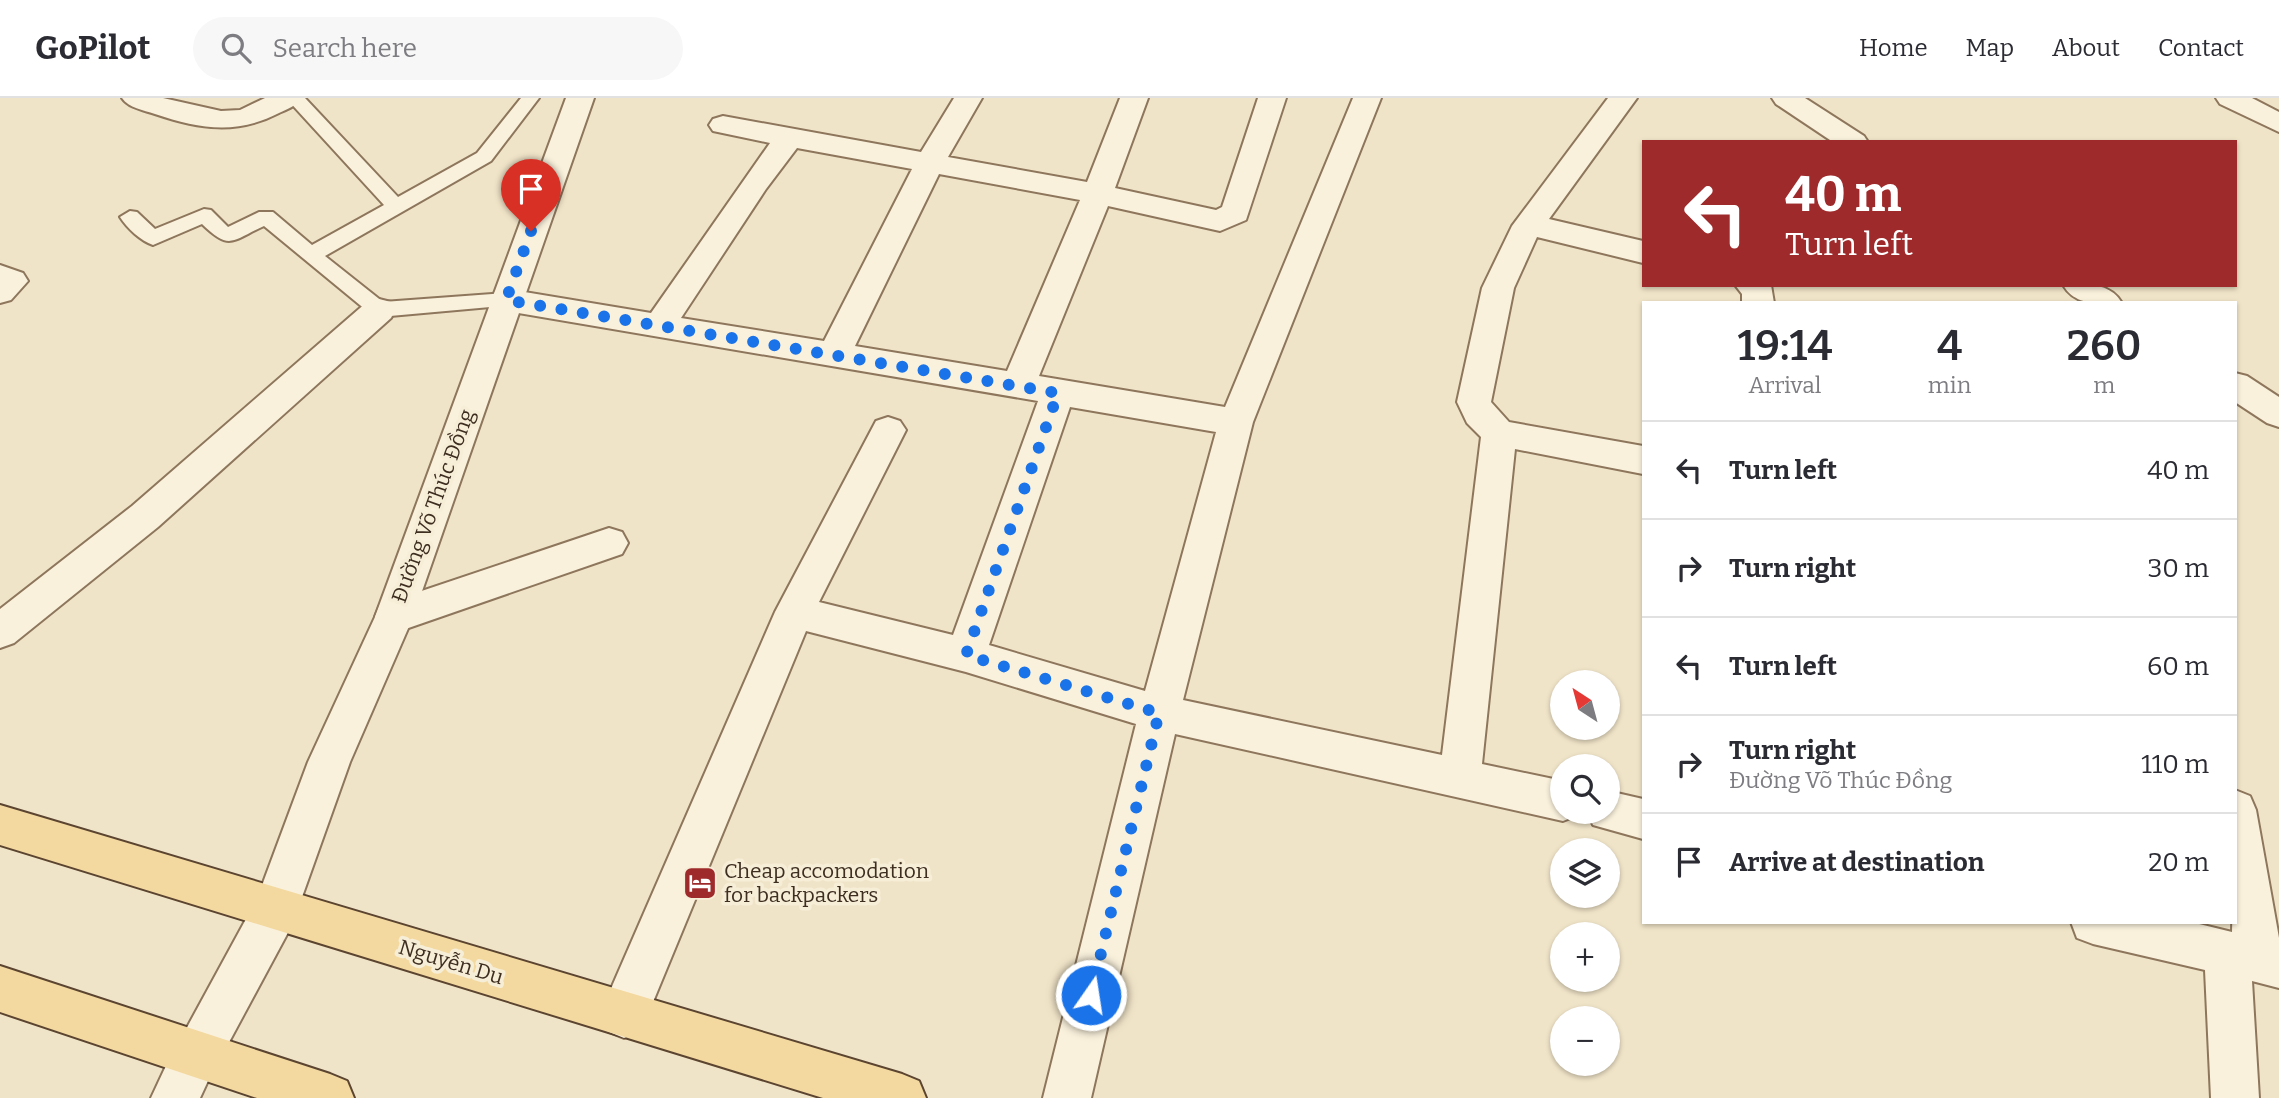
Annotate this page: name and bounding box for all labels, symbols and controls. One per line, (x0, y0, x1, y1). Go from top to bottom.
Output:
search box (193, 17, 683, 80)
text: GoPilot (35, 28, 151, 68)
icon: search (217, 29, 255, 67)
text: Search here (273, 33, 417, 64)
text: Home (1859, 34, 1928, 62)
text: Map (1966, 34, 2014, 62)
text: About (2052, 34, 2120, 62)
text: Contact (2158, 34, 2244, 62)
pin (501, 159, 561, 231)
text: 40 m (1785, 165, 1902, 224)
icon: left (1670, 168, 1761, 259)
icon: arrive (512, 170, 550, 208)
text: Turn left (1785, 225, 1913, 263)
text: 19:14 (1737, 321, 1832, 371)
text: 4 (1937, 321, 1962, 371)
text: 260 (2067, 321, 2142, 371)
text: Arrival (1748, 371, 1821, 399)
text: min (1928, 371, 1971, 399)
text: m (2093, 371, 2115, 399)
street label: Đường Võ Thúc Đồng (386, 406, 480, 606)
icon: left (1670, 451, 1708, 489)
text: Turn left (1729, 455, 1837, 486)
text: 40 m (2147, 455, 2209, 486)
icon: right (1670, 549, 1708, 587)
text: Turn right (1729, 553, 1856, 584)
text: 30 m (2148, 553, 2209, 584)
icon: left (1670, 647, 1708, 685)
text: Turn left (1729, 651, 1837, 682)
text: 60 m (2147, 651, 2209, 682)
north arrow (1550, 670, 1620, 740)
map controls (1550, 670, 1620, 1076)
text: Turn right (1729, 735, 1856, 766)
icon: right (1670, 745, 1708, 783)
text: 110 m (2141, 749, 2209, 780)
button: search (1550, 754, 1620, 824)
text: Đường Võ Thúc Đồng (1729, 766, 1952, 794)
button: layers (1550, 838, 1620, 908)
icon: arrive (1670, 843, 1708, 881)
text: Arrive at destination (1729, 847, 1984, 878)
text: 20 m (2148, 847, 2209, 878)
place label: Cheap accomodation for backpackers (724, 858, 929, 908)
hotel icon: Cheap accomodation for backpackers (681, 864, 719, 902)
button: + (1550, 922, 1620, 992)
street label: Nguyễn Du (395, 934, 507, 990)
position arrow (1054, 958, 1128, 1032)
button: − (1550, 1006, 1620, 1076)

